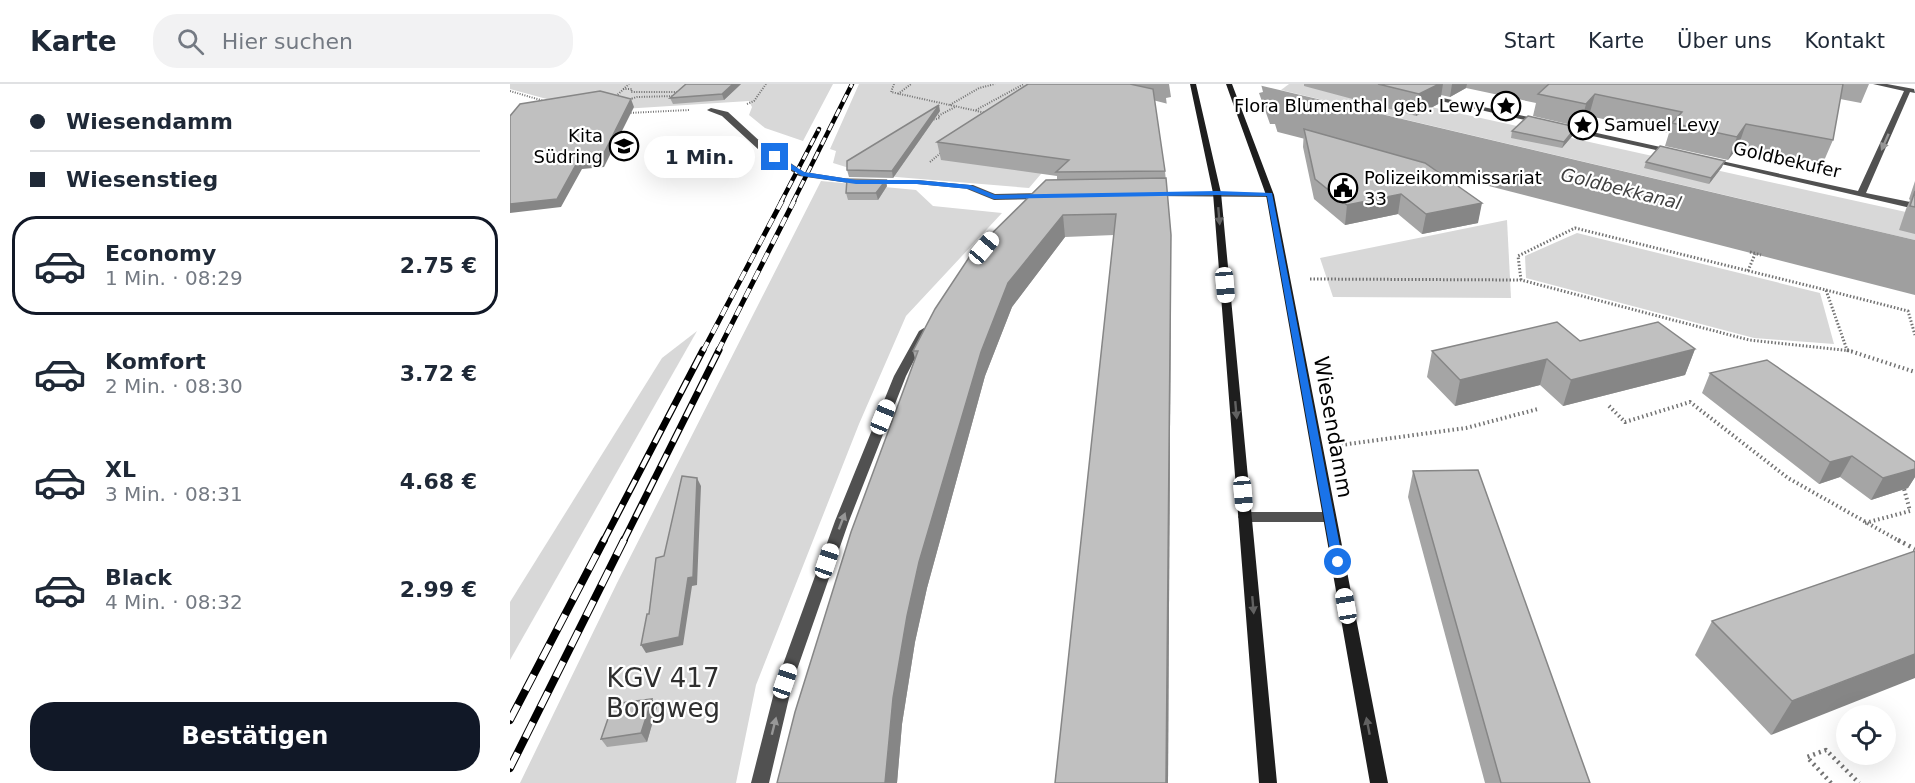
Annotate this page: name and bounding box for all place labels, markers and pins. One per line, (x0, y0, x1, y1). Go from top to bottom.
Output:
place icon: Flora Blumenthal geb. Lewy (1490, 90, 1522, 122)
place label: Flora Blumenthal geb. Lewy (1234, 95, 1485, 116)
place icon: Samuel Levy (1567, 109, 1599, 141)
place label: Samuel Levy (1604, 114, 1720, 135)
place label: Kita Südring (534, 125, 603, 167)
school or university icon: Kita Südring (608, 130, 640, 162)
place label: Polizeikommissariat 33 (1364, 167, 1542, 209)
public building icon: Polizeikommissariat 33 (1327, 172, 1359, 204)

